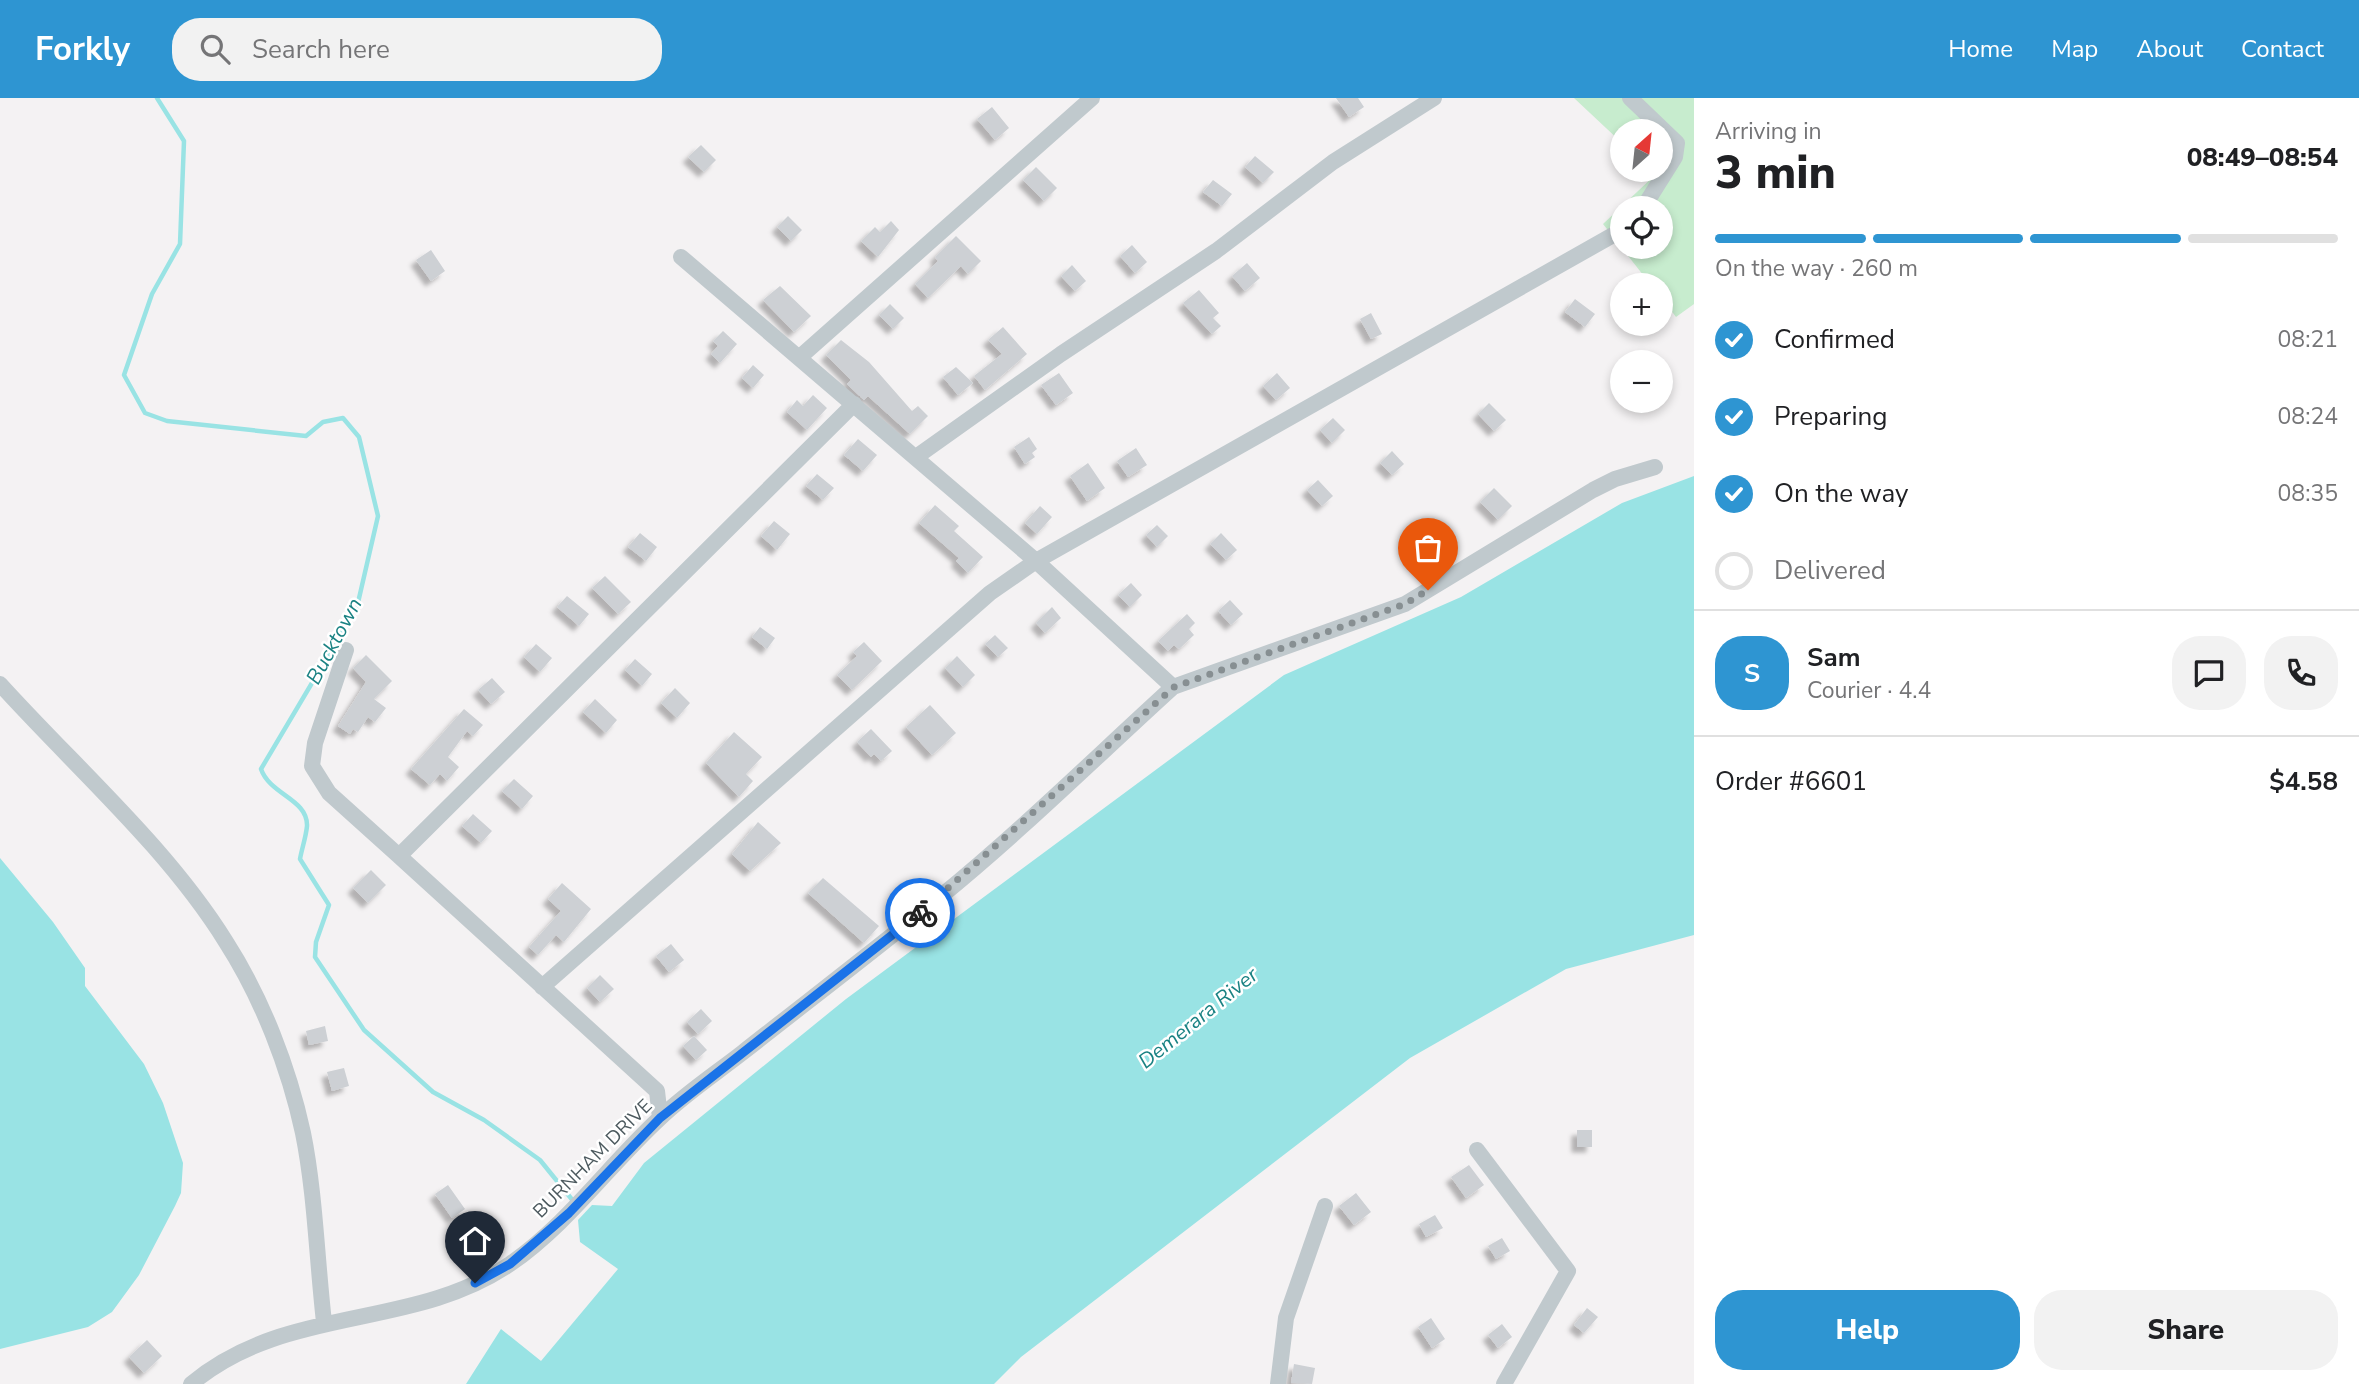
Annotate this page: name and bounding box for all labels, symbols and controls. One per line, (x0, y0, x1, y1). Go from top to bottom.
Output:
search box (172, 18, 662, 81)
text: Forkly (35, 27, 130, 72)
icon: search (196, 30, 234, 68)
text: Search here (252, 32, 390, 67)
text: Home (1948, 33, 2013, 65)
text: Map (2051, 33, 2098, 65)
text: About (2136, 33, 2203, 65)
text: Contact (2241, 33, 2324, 65)
text: Arriving in (1715, 116, 1822, 147)
north arrow (1610, 119, 1673, 182)
map controls (1610, 119, 1673, 413)
text: 08:49–08:54 (2187, 140, 2338, 175)
text: 3 min (1715, 141, 1836, 204)
button: locate (1610, 196, 1673, 259)
text: On the way · 260 m (1715, 253, 1918, 284)
button: + (1610, 273, 1673, 336)
icon: check (1715, 321, 1753, 359)
text: Confirmed (1774, 322, 1895, 357)
text: 08:21 (2278, 324, 2338, 355)
button: − (1610, 350, 1673, 413)
icon: check (1715, 398, 1753, 436)
text: Preparing (1774, 399, 1887, 434)
text: 08:24 (2278, 401, 2338, 432)
icon: check (1715, 475, 1753, 513)
text: On the way (1774, 476, 1908, 511)
text: 08:35 (2278, 478, 2338, 509)
pin (1398, 518, 1458, 590)
icon: bag (1409, 529, 1447, 567)
text: Delivered (1774, 553, 1886, 588)
water label: Bucktown (300, 593, 368, 689)
button: chat (2172, 636, 2246, 710)
button: phone (2264, 636, 2338, 710)
text: Sam (1807, 640, 1860, 675)
text: S (1744, 656, 1760, 691)
text: Courier · 4.4 (1807, 675, 1931, 706)
text: Order #6601 (1715, 764, 1867, 799)
text: $4.58 (2269, 764, 2338, 799)
courier (885, 878, 955, 948)
icon: bike (901, 894, 939, 932)
water label: Demerara River (1132, 961, 1264, 1075)
street label: BURNHAM DRIVE (527, 1093, 658, 1224)
pin (445, 1211, 505, 1283)
icon: home (456, 1222, 494, 1260)
button: Help (1715, 1290, 2020, 1370)
button: Share (2034, 1290, 2338, 1370)

